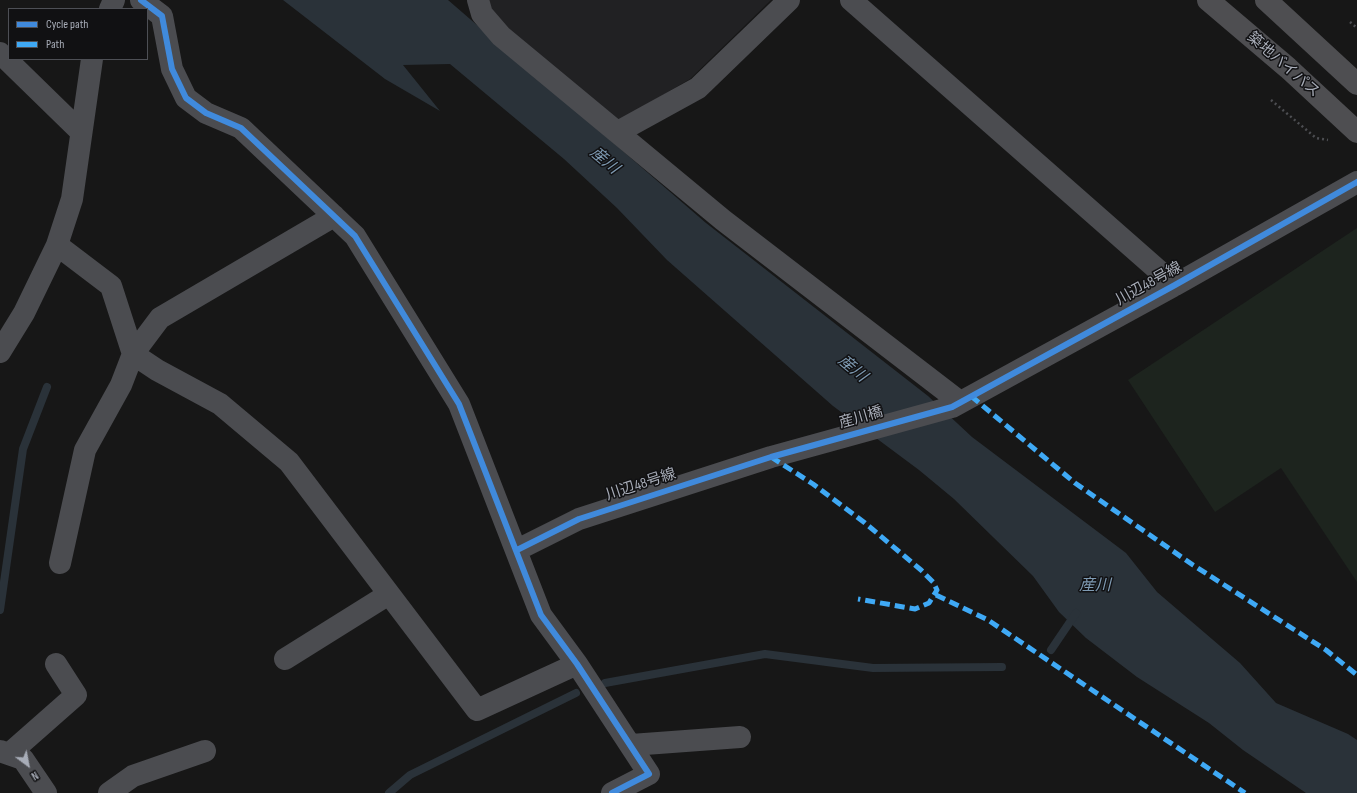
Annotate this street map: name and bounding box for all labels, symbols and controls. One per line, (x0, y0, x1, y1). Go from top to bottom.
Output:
legend (8, 8, 148, 60)
text: Cycle path (46, 17, 88, 32)
street label: 築地バイパス (1243, 29, 1323, 101)
text: Path (46, 37, 64, 52)
water label: 産川 (586, 143, 622, 179)
street label: 川辺48号線 (1113, 258, 1185, 310)
water label: 産川 (834, 351, 870, 387)
street label: 産川橋 (837, 403, 885, 433)
street label: 川辺48号線 (604, 465, 678, 505)
water label: 産川 (1079, 576, 1111, 596)
north arrow (8, 745, 48, 785)
text: N (29, 769, 41, 783)

